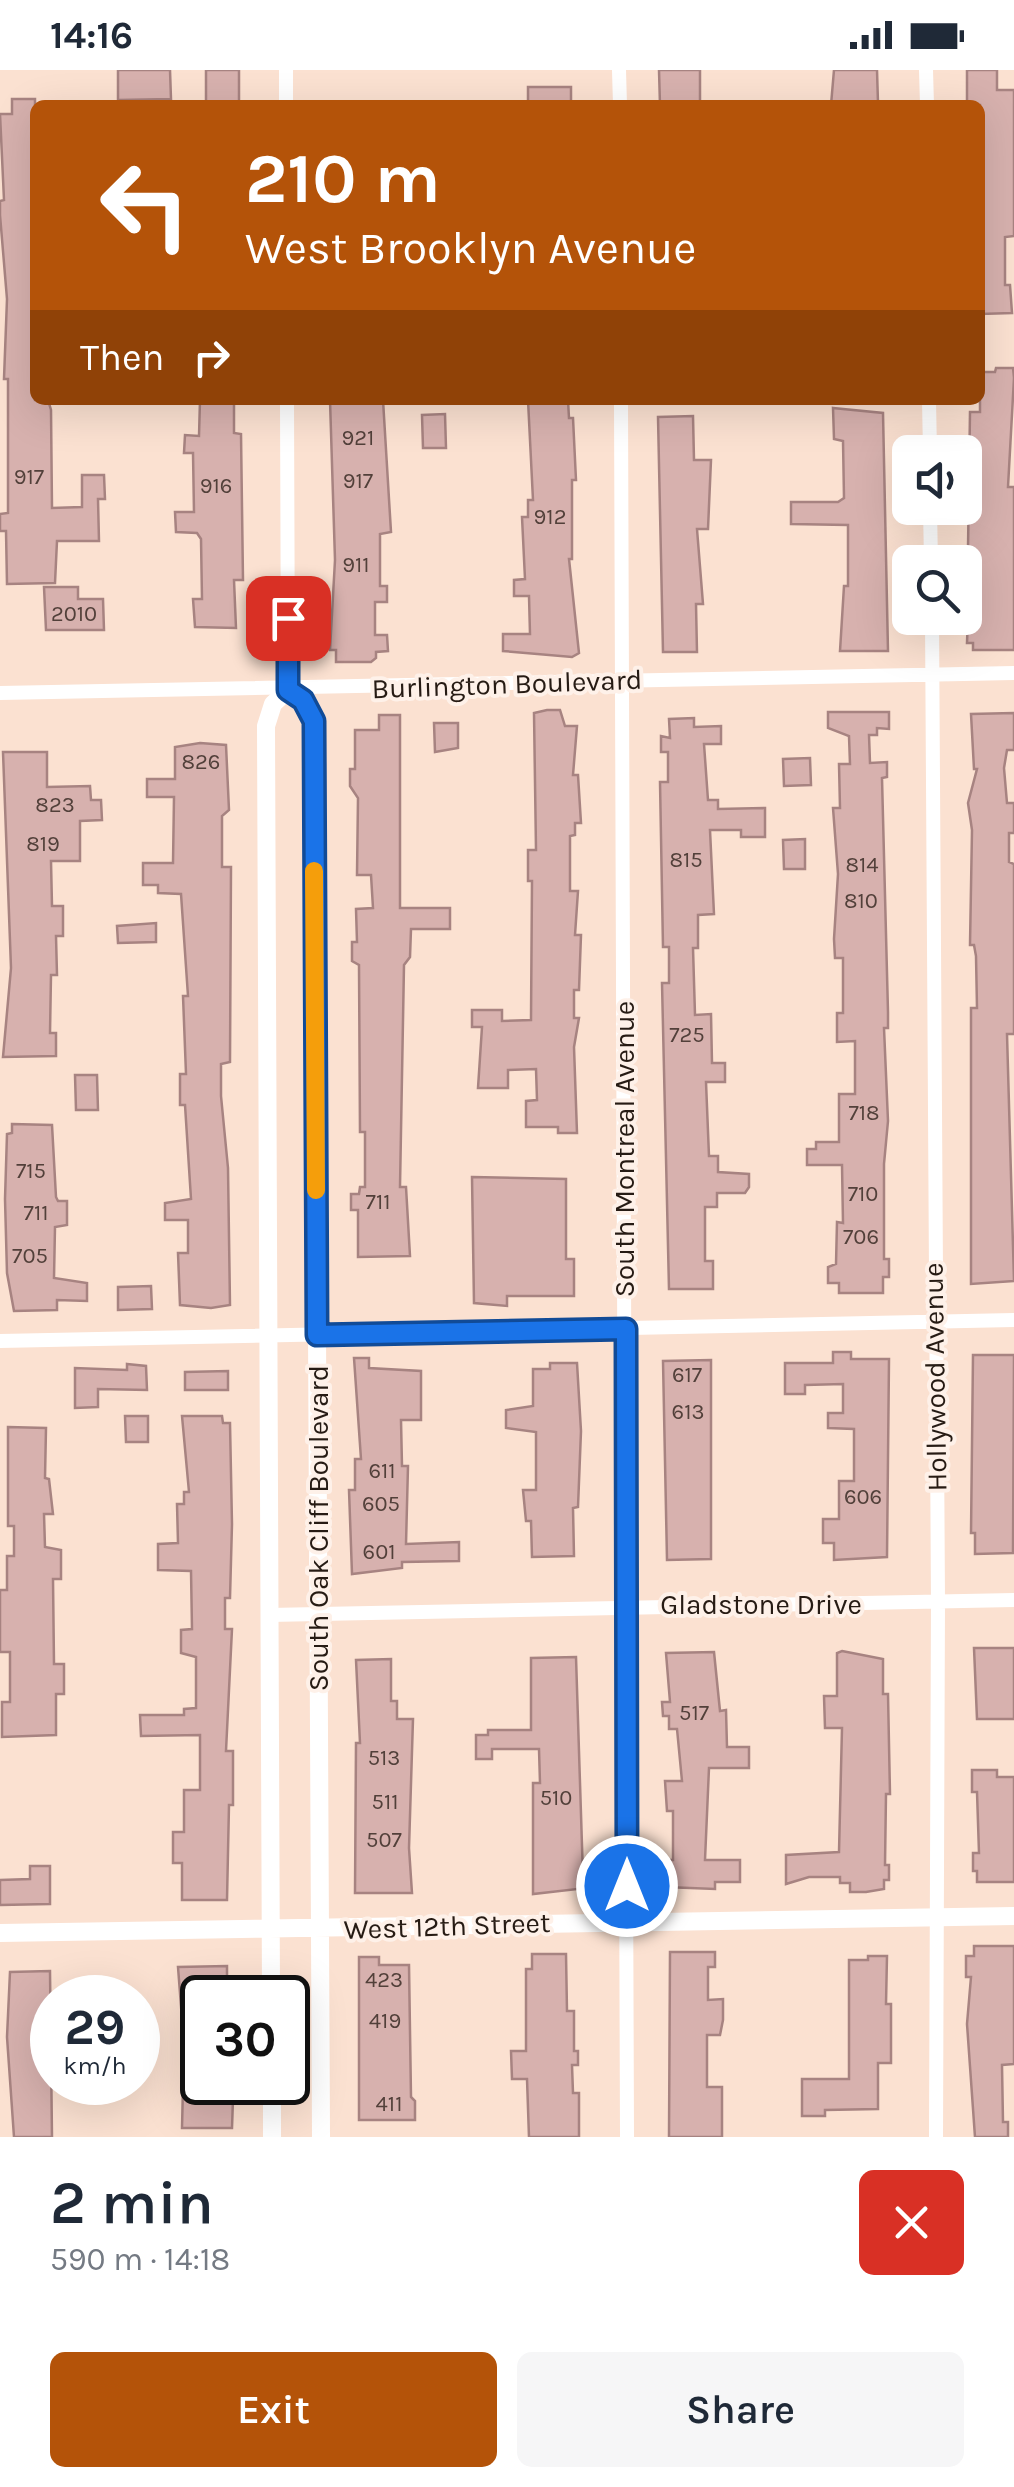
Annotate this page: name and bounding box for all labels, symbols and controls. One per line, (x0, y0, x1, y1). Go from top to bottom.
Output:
text: 14:16 (50, 13, 133, 58)
text: 210 m (245, 138, 441, 220)
icon: left (80, 140, 210, 270)
text: West Brooklyn Avenue (245, 222, 696, 274)
icon: right (184, 330, 239, 385)
text: Then (80, 335, 164, 380)
house number: 921 (342, 425, 374, 451)
map controls (892, 435, 982, 635)
button: sound (892, 435, 982, 525)
house number: 917 (14, 464, 44, 490)
house number: 917 (343, 468, 373, 494)
house number: 916 (200, 473, 232, 499)
house number: 912 (534, 504, 566, 530)
button: search (892, 545, 982, 635)
house number: 911 (342, 552, 370, 578)
pin (246, 576, 331, 661)
icon: arrive (261, 591, 316, 646)
house number: 2010 (51, 601, 97, 627)
street label: Burlington Boulevard (371, 663, 643, 705)
house number: 826 (182, 749, 220, 775)
house number: 823 (35, 792, 75, 818)
house number: 819 (26, 831, 60, 857)
house number: 815 (669, 847, 703, 873)
house number: 814 (845, 852, 879, 878)
house number: 810 (844, 888, 878, 914)
street label: South Montreal Avenue (608, 1001, 641, 1297)
house number: 725 (669, 1022, 705, 1048)
house number: 718 (848, 1100, 880, 1126)
house number: 715 (16, 1158, 46, 1184)
house number: 710 (848, 1181, 878, 1207)
house number: 711 (366, 1189, 390, 1215)
house number: 711 (24, 1200, 48, 1226)
house number: 706 (843, 1224, 879, 1250)
house number: 705 (12, 1243, 48, 1269)
street label: Hollywood Avenue (917, 1262, 953, 1492)
house number: 617 (672, 1362, 702, 1388)
street label: South Oak Cliff Boulevard (302, 1365, 335, 1691)
house number: 613 (672, 1399, 704, 1425)
house number: 611 (368, 1458, 396, 1484)
house number: 606 (844, 1484, 882, 1510)
house number: 605 (362, 1491, 400, 1517)
house number: 601 (363, 1539, 395, 1565)
street label: Gladstone Drive (660, 1588, 862, 1621)
house number: 517 (679, 1700, 709, 1726)
house number: 513 (368, 1745, 400, 1771)
house number: 510 (540, 1785, 572, 1811)
house number: 511 (372, 1789, 398, 1815)
house number: 507 (366, 1827, 402, 1853)
position arrow (575, 1834, 679, 1938)
street label: West 12th Street (343, 1906, 551, 1946)
house number: 423 (365, 1967, 403, 1993)
speed limit sign: 30 (180, 1975, 310, 2105)
text: 29 (65, 1998, 125, 2057)
house number: 419 (369, 2008, 401, 2034)
text: km/h (63, 2051, 127, 2080)
house number: 411 (376, 2091, 402, 2117)
text: 2 min (50, 2168, 214, 2238)
button: close (859, 2170, 964, 2275)
text: 590 m · 14:18 (50, 2241, 230, 2278)
button: Exit (50, 2352, 497, 2467)
button: Share (517, 2352, 964, 2467)

